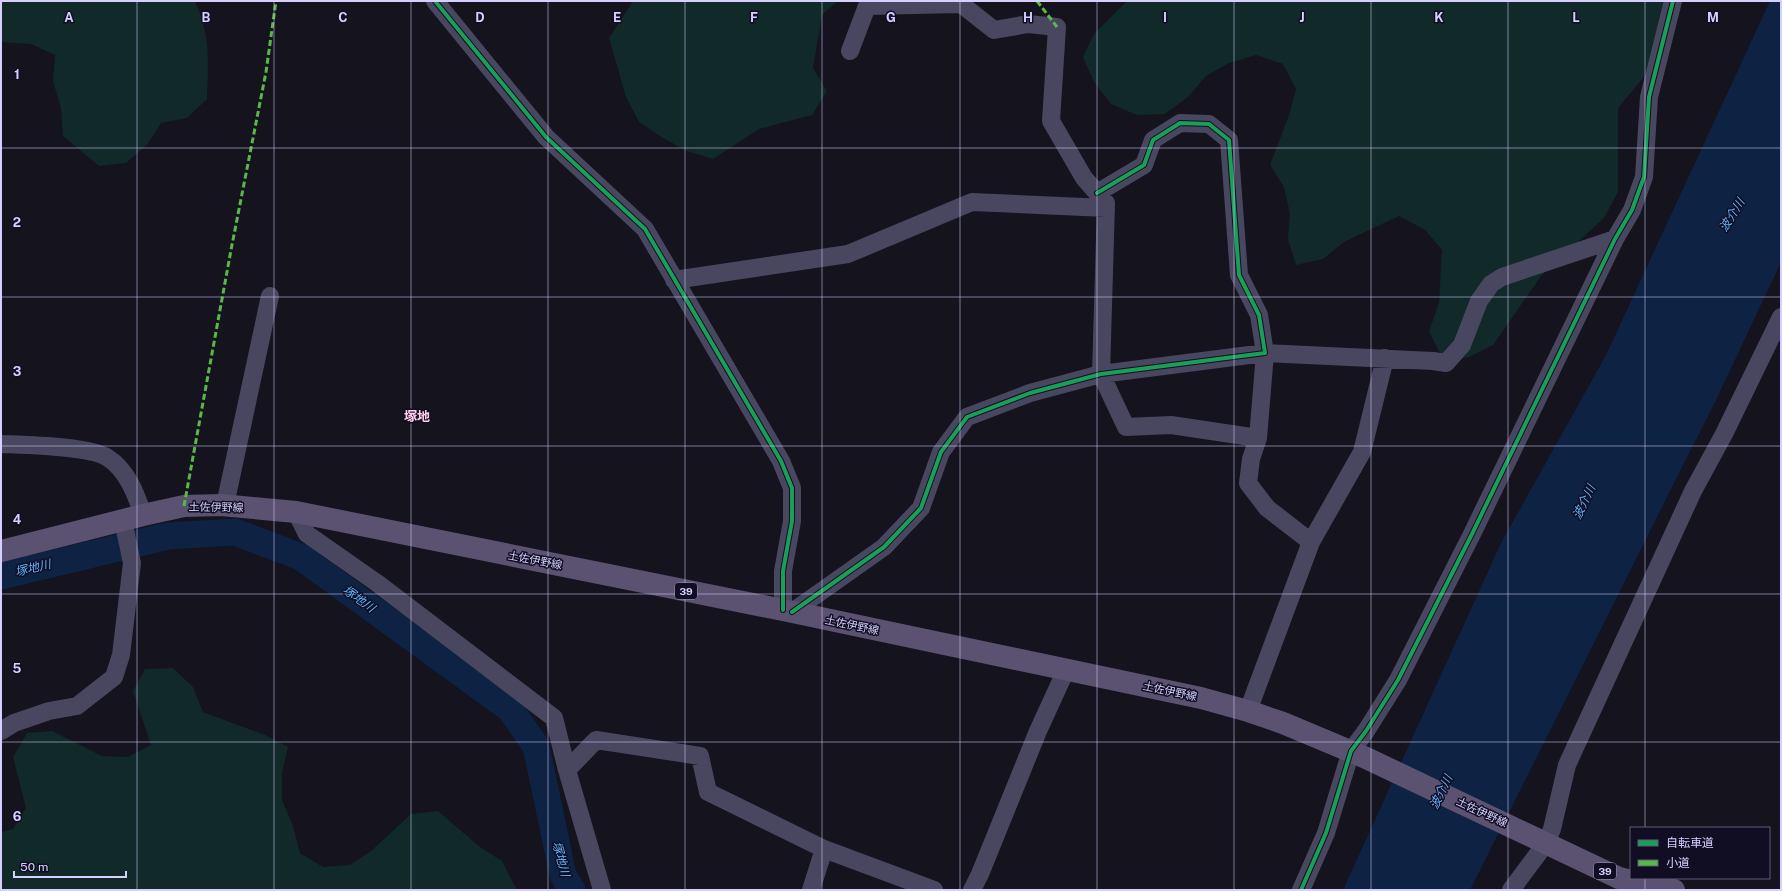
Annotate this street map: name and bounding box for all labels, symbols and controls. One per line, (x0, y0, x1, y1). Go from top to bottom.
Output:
text: A (64, 10, 74, 25)
text: B (202, 10, 211, 25)
text: C (338, 10, 348, 25)
text: D (475, 10, 485, 25)
text: E (613, 10, 621, 25)
text: F (750, 10, 758, 25)
text: G (886, 10, 896, 25)
text: H (1023, 10, 1033, 25)
text: I (1163, 10, 1167, 25)
text: J (1299, 10, 1305, 25)
text: K (1434, 10, 1444, 25)
text: L (1572, 10, 1580, 25)
text: M (1707, 10, 1719, 25)
text: 1 (14, 67, 20, 82)
water label: 波介川 (1717, 194, 1749, 234)
text: 2 (13, 215, 21, 230)
text: 3 (13, 364, 22, 379)
district label: 塚地 (404, 409, 430, 424)
water label: 波介川 (1570, 481, 1599, 521)
street label: 土佐伊野線 (188, 501, 244, 513)
text: 4 (13, 512, 22, 527)
street label: 土佐伊野線 (507, 549, 563, 571)
water label: 塚地川 (14, 557, 54, 579)
water label: 塚地川 (340, 583, 379, 616)
road number: 39 (675, 583, 697, 599)
street label: 土佐伊野線 (824, 613, 880, 637)
text: 5 (13, 661, 22, 676)
street label: 土佐伊野線 (1142, 679, 1198, 703)
water label: 波介川 (1427, 771, 1456, 811)
street label: 土佐伊野線 (1455, 795, 1509, 829)
text: 6 (13, 809, 22, 824)
legend (1630, 827, 1770, 879)
text: 自転車道 (1666, 836, 1714, 850)
water label: 塚地川 (550, 840, 573, 880)
scale bar (14, 853, 126, 879)
text: 小道 (1666, 856, 1690, 870)
text: 50 m (20, 860, 48, 874)
road number: 39 (1594, 863, 1616, 879)

